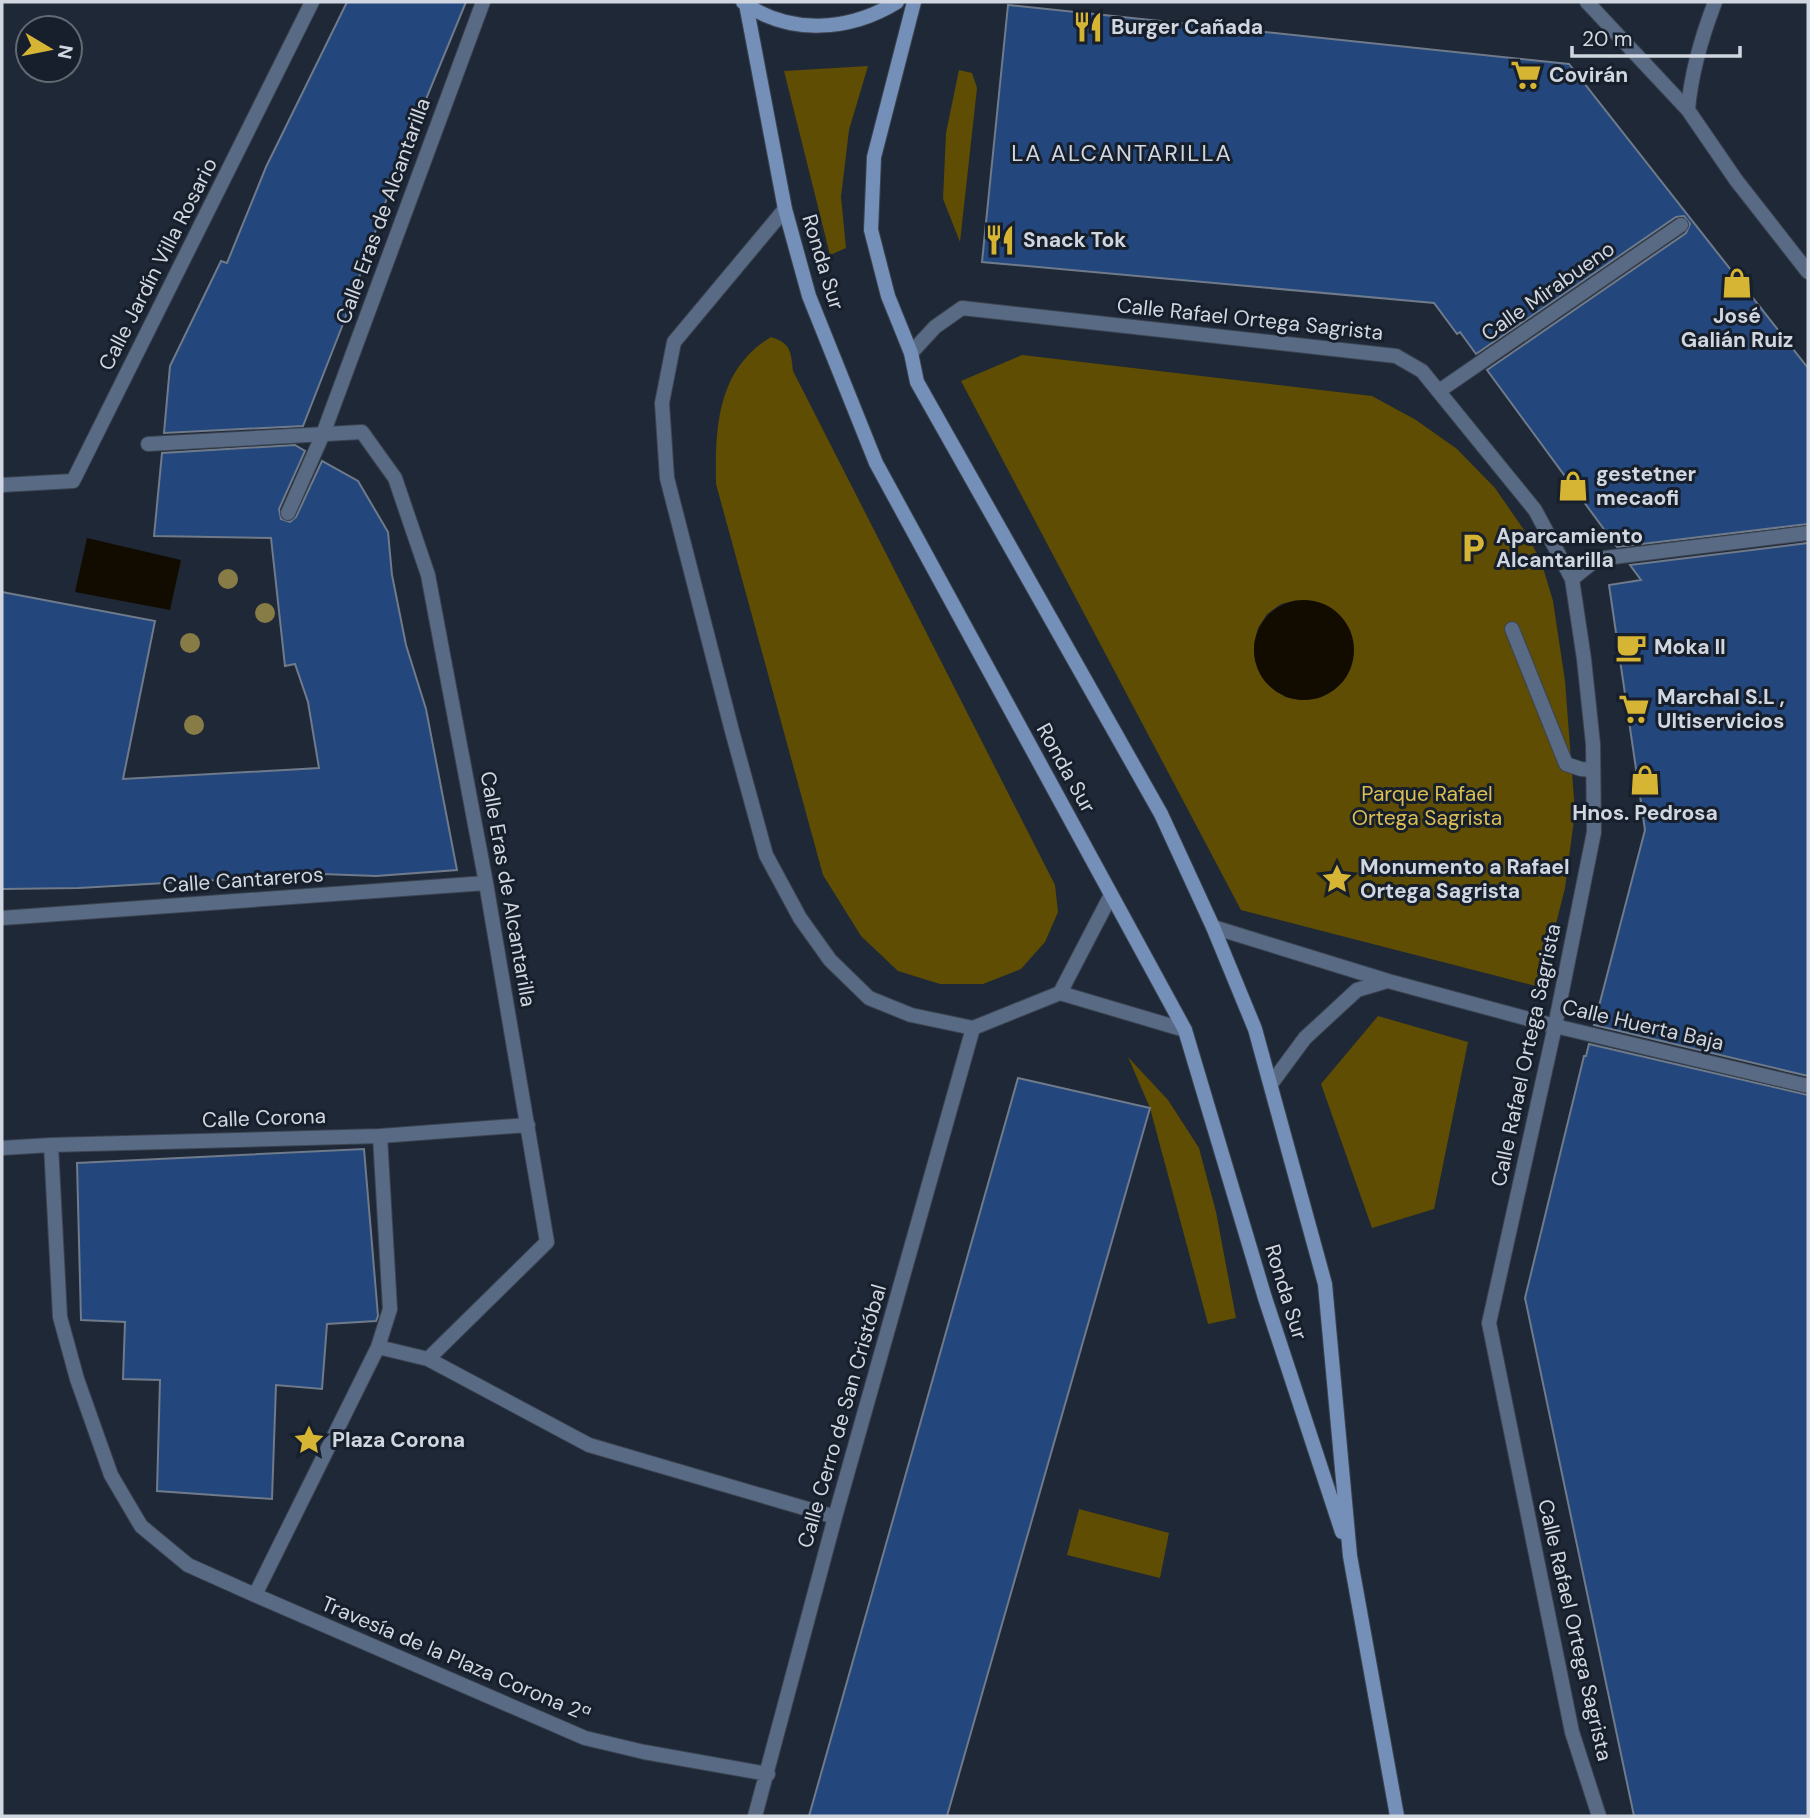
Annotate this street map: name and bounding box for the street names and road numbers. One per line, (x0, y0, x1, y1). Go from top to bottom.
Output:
street label: Calle Eras de Alcantarilla (329, 94, 437, 328)
street label: Calle Jardín Villa Rosario (92, 153, 224, 375)
street label: Ronda Sur (795, 211, 851, 313)
street label: Calle Mirabueno (1476, 235, 1620, 347)
street label: Calle Rafael Ortega Sagrista (1115, 291, 1385, 347)
street label: Ronda Sur (1030, 718, 1102, 818)
street label: Calle Eras de Alcantarilla (473, 769, 543, 1009)
street label: Calle Cantareros (162, 860, 324, 900)
street label: Calle Rafael Ortega Sagrista (1484, 921, 1568, 1189)
street label: Calle Huerta Baja (1559, 993, 1727, 1057)
street label: Calle Corona (201, 1102, 327, 1134)
street label: Ronda Sur (1258, 1241, 1314, 1343)
street label: Calle Cerro de San Cristóbal (791, 1281, 893, 1551)
street label: Calle Rafael Ortega Sagrista (1531, 1496, 1619, 1764)
street label: Travesía de la Plaza Corona 2ª (317, 1589, 595, 1729)

